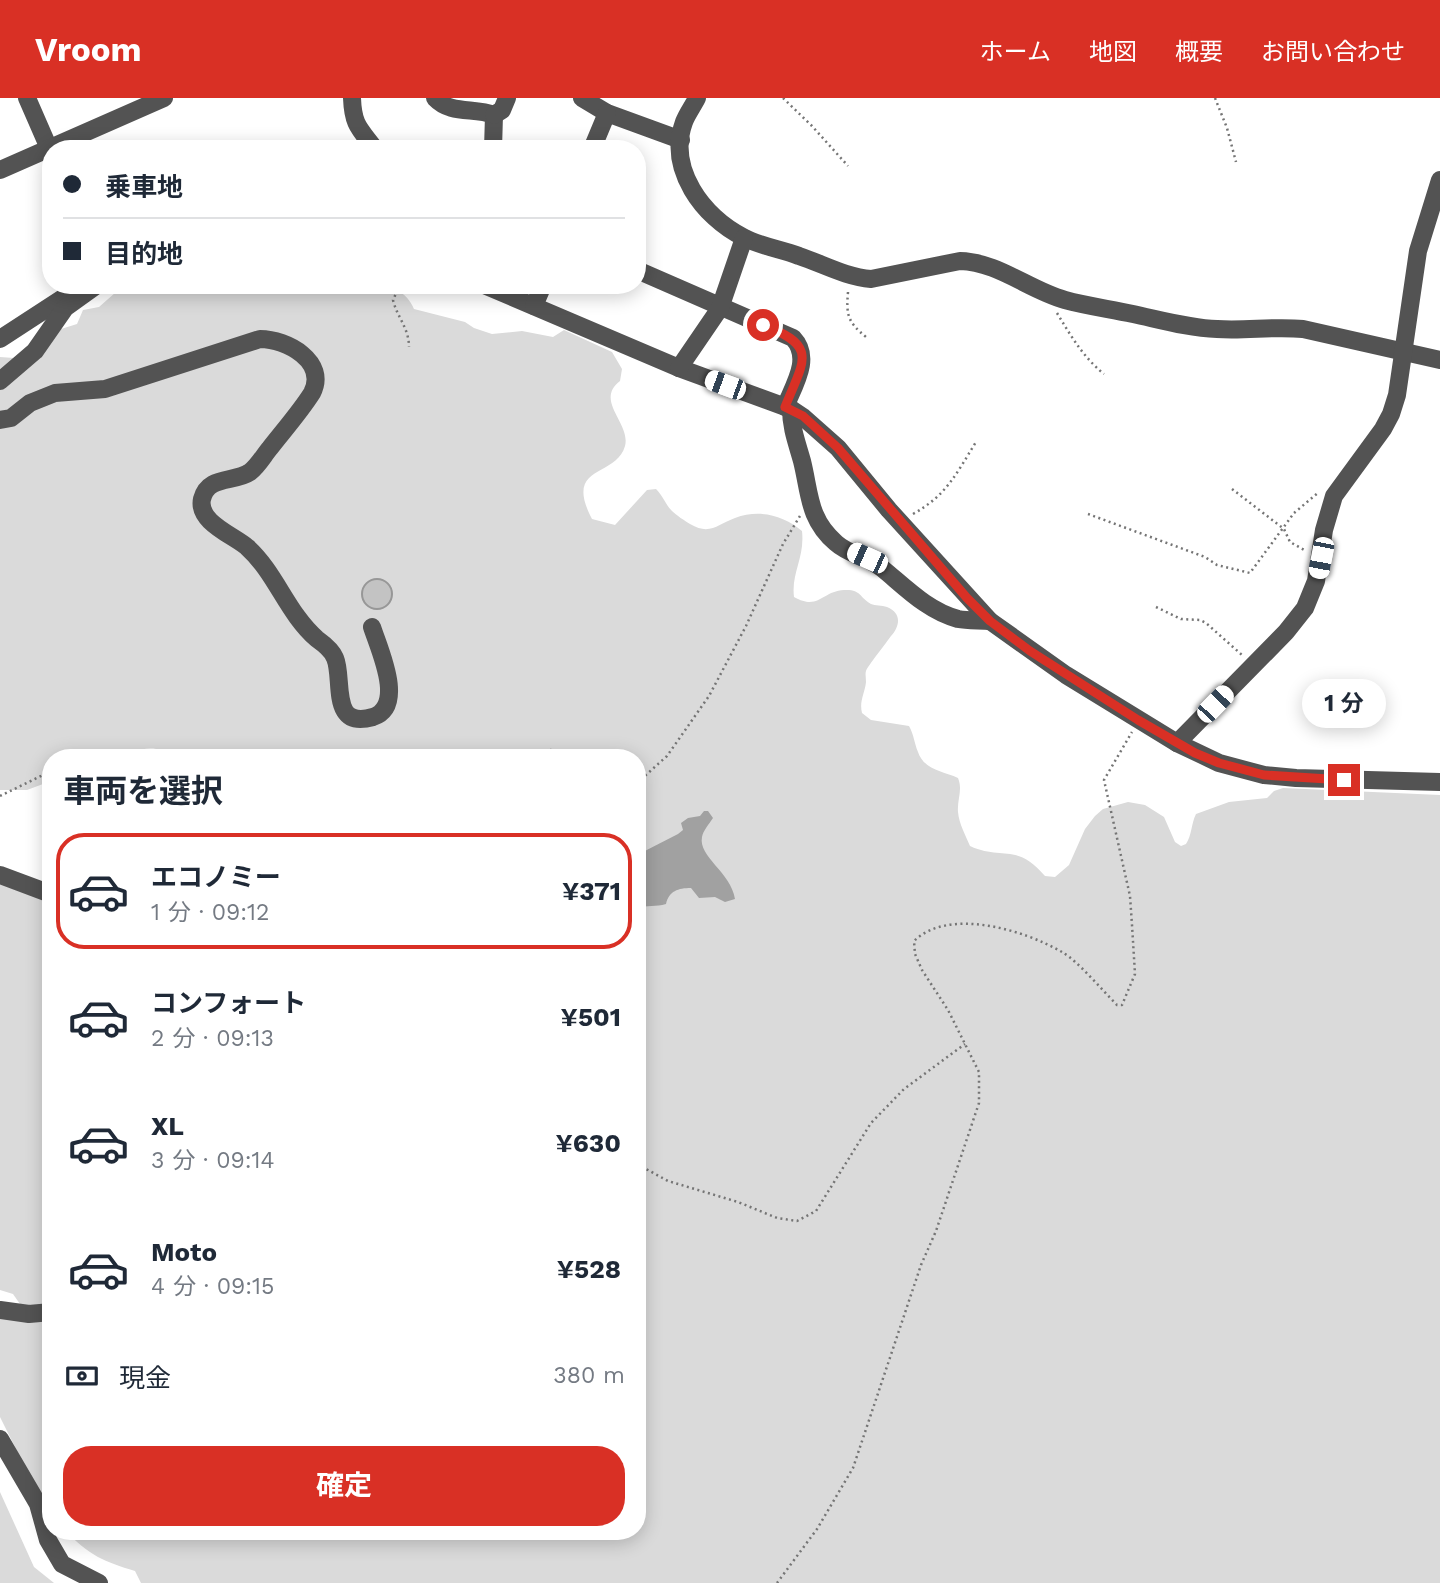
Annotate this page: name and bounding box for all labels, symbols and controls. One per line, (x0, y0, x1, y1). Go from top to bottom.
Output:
text: Vroom (35, 30, 142, 69)
text: ホーム (980, 38, 1051, 66)
text: 地図 (1089, 38, 1137, 66)
text: 概要 (1175, 38, 1223, 66)
text: お問い合わせ (1261, 38, 1405, 66)
text: 乗車地 (105, 172, 183, 202)
text: 目的地 (105, 239, 183, 269)
route start (747, 309, 779, 341)
car (702, 368, 749, 402)
car (1307, 535, 1336, 581)
car (844, 540, 891, 576)
callout: 1 分 (1302, 678, 1386, 728)
car (1193, 682, 1238, 726)
text: 1 分 (1324, 690, 1364, 717)
route end (1328, 764, 1360, 796)
text: 車両を選択 (63, 772, 223, 810)
icon: car (67, 860, 130, 923)
text: エコノミー (151, 862, 281, 892)
text: ¥371 (562, 876, 621, 906)
text: 1 分 · 09:12 (151, 899, 269, 926)
icon: car (67, 986, 130, 1049)
text: コンフォート (151, 988, 306, 1018)
text: ¥501 (561, 1002, 621, 1032)
text: 2 分 · 09:13 (151, 1025, 274, 1052)
text: XL (151, 1111, 184, 1141)
icon: car (67, 1112, 130, 1175)
text: ¥630 (556, 1128, 621, 1158)
text: 3 分 · 09:14 (151, 1147, 274, 1174)
text: Moto (151, 1237, 217, 1267)
icon: car (67, 1238, 130, 1301)
text: ¥528 (557, 1254, 621, 1284)
text: 4 分 · 09:15 (151, 1273, 274, 1300)
icon: cash (63, 1357, 101, 1395)
text: 380 m (553, 1362, 625, 1389)
text: 現金 (119, 1363, 171, 1393)
button: 確定 (63, 1446, 625, 1526)

